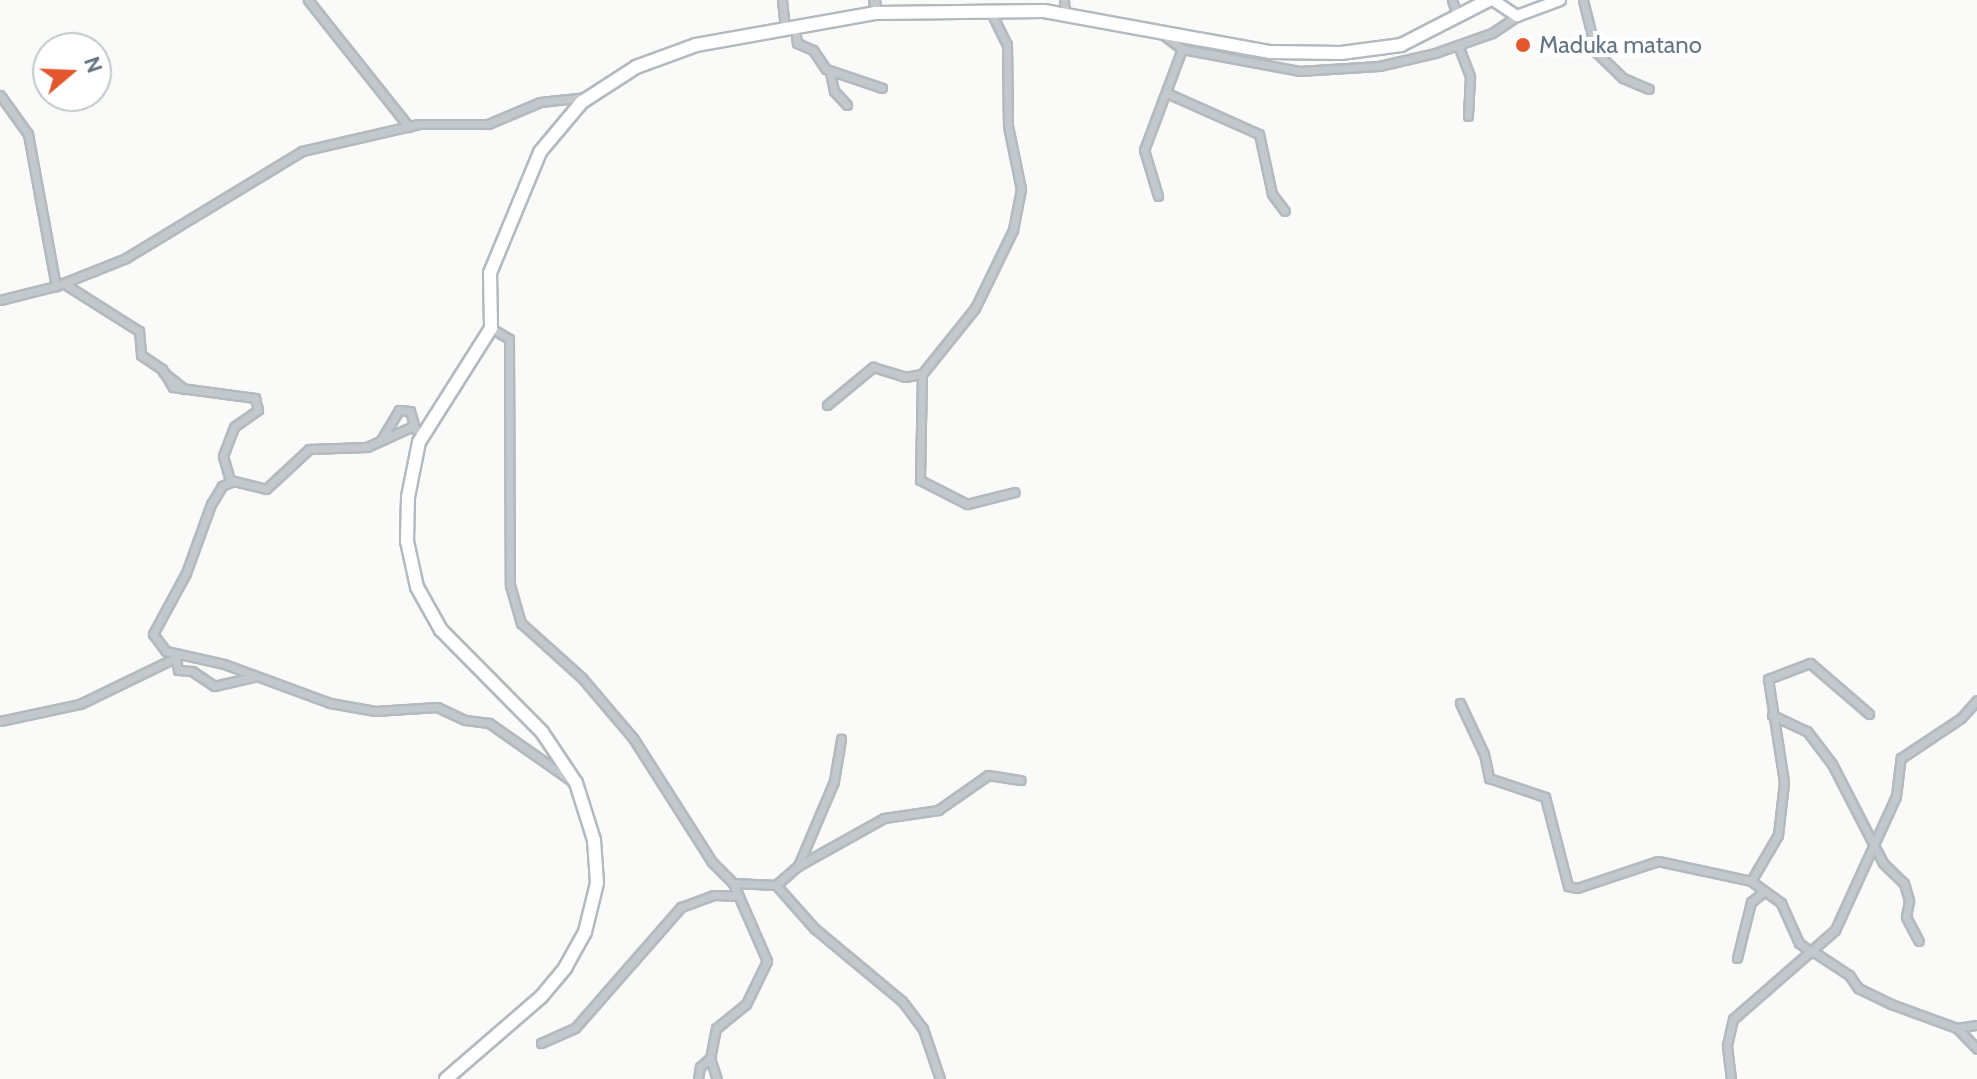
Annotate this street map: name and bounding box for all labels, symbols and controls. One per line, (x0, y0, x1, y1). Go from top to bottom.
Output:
place label: Maduka matano (1539, 31, 1702, 59)
north arrow (32, 32, 112, 112)
marker: Maduka matano (1514, 36, 1532, 54)
text: N (78, 53, 109, 76)

